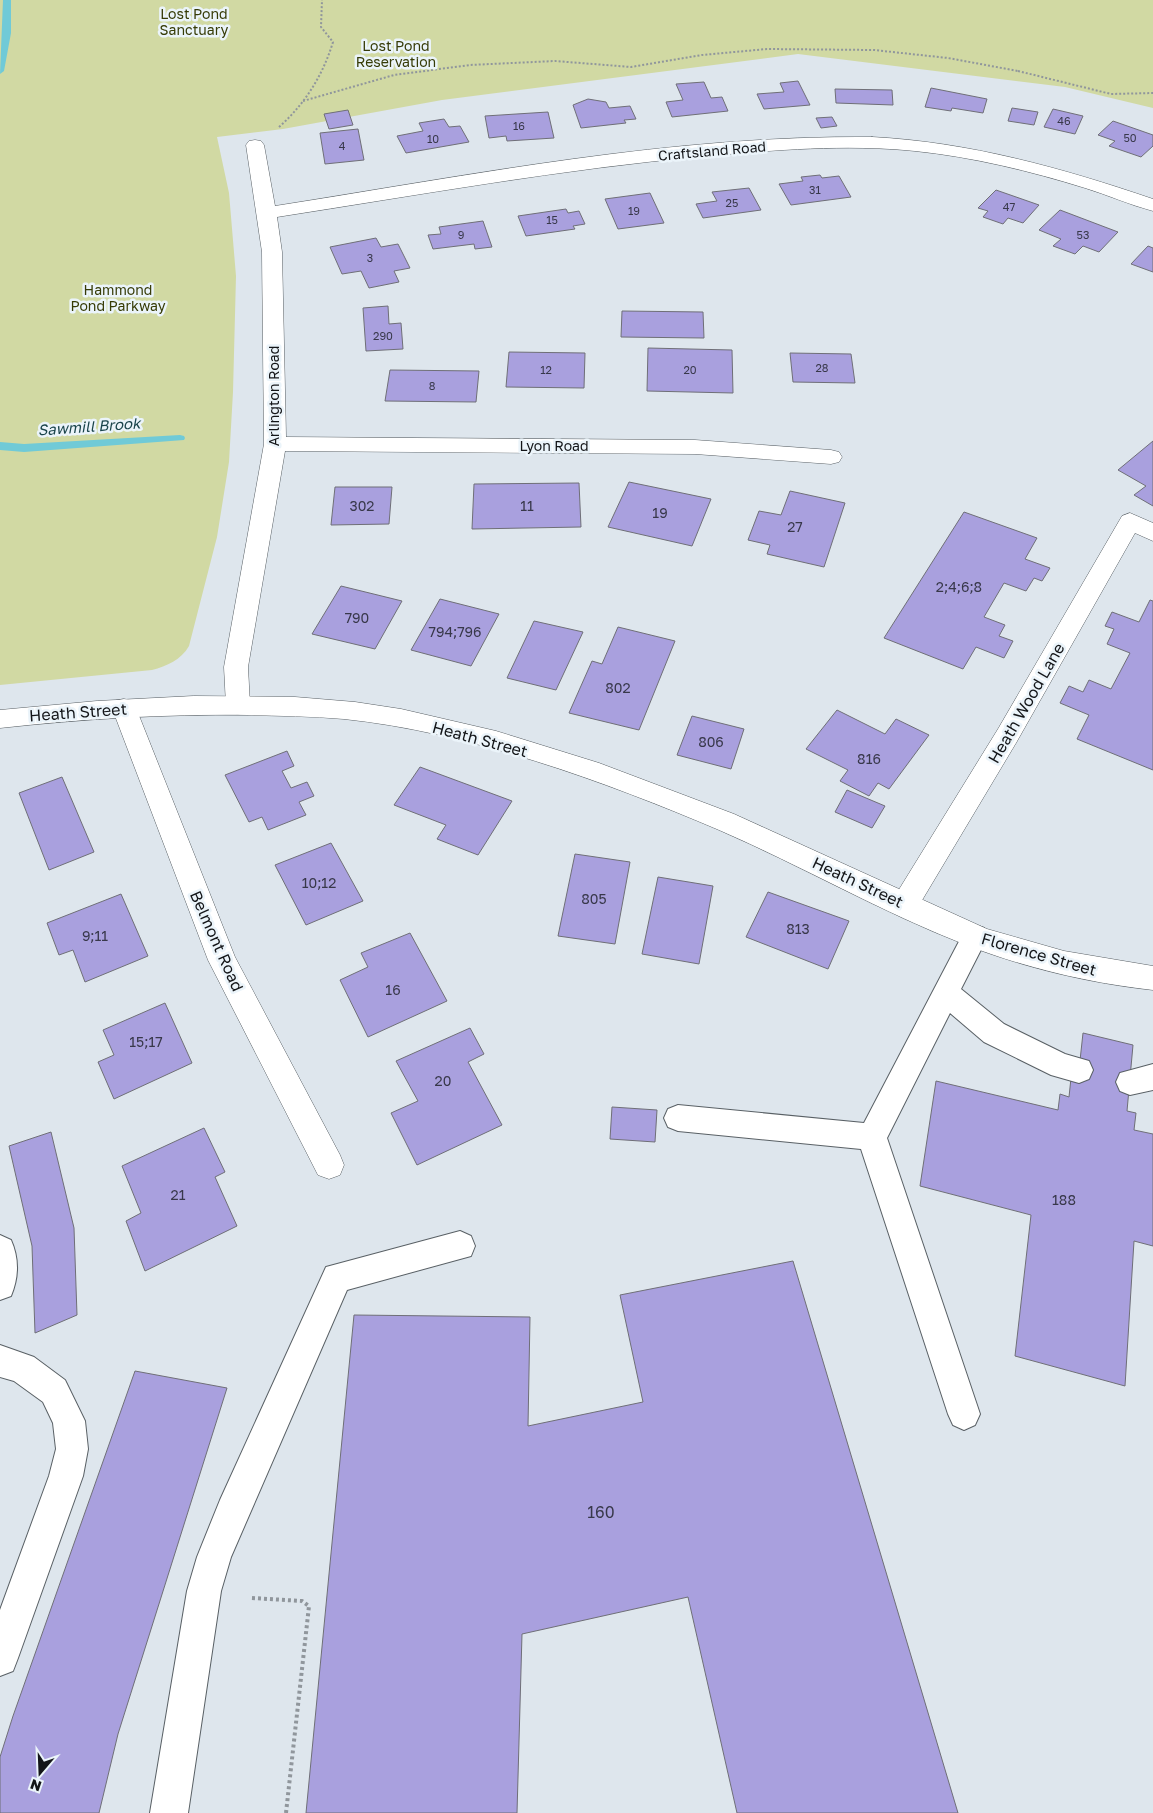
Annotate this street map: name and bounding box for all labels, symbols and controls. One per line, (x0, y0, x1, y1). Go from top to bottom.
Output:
park label: Lost Pond Sanctuary (160, 5, 229, 38)
park label: Lost Pond Reservation (356, 37, 436, 70)
house number: 46 (1057, 114, 1071, 127)
house number: 16 (513, 119, 525, 132)
house number: 50 (1123, 131, 1137, 144)
house number: 10 (427, 132, 439, 145)
street label: Craftsland Road (657, 137, 767, 164)
house number: 4 (339, 139, 346, 152)
house number: 31 (809, 183, 821, 196)
house number: 25 (726, 196, 738, 209)
house number: 47 (1003, 200, 1015, 213)
house number: 19 (628, 204, 640, 217)
house number: 15 (546, 213, 558, 226)
house number: 9 (458, 228, 464, 241)
house number: 53 (1077, 228, 1089, 241)
house number: 3 (367, 251, 373, 264)
park label: Hammond Pond Parkway (70, 281, 166, 314)
house number: 290 (373, 329, 393, 342)
street label: Arlington Road (265, 346, 282, 446)
house number: 28 (815, 361, 829, 374)
house number: 12 (540, 363, 552, 376)
house number: 20 (683, 363, 697, 376)
house number: 8 (429, 379, 436, 392)
water label: Sawmill Brook (37, 413, 142, 439)
street label: Lyon Road (519, 437, 589, 454)
house number: 302 (350, 497, 375, 514)
house number: 11 (520, 497, 534, 514)
house number: 19 (652, 504, 668, 521)
house number: 27 (787, 518, 803, 535)
house number: 2;4;6;8 (936, 578, 982, 595)
house number: 790 (345, 609, 369, 626)
house number: 794;796 (429, 623, 482, 640)
street label: Heath Wood Lane (983, 639, 1069, 767)
house number: 802 (605, 679, 631, 696)
street label: Heath Street (28, 699, 128, 725)
street label: Heath Street (430, 717, 530, 761)
house number: 806 (698, 733, 724, 750)
house number: 816 (857, 750, 881, 767)
street label: Heath Street (809, 852, 907, 912)
house number: 10;12 (302, 874, 336, 891)
street label: Belmont Road (186, 888, 248, 994)
house number: 805 (581, 890, 607, 907)
house number: 813 (786, 920, 810, 937)
house number: 9;11 (82, 927, 108, 944)
street label: Florence Street (979, 928, 1099, 980)
house number: 16 (385, 981, 401, 998)
house number: 15;17 (129, 1033, 163, 1050)
house number: 20 (435, 1072, 451, 1089)
house number: 21 (171, 1186, 186, 1203)
house number: 188 (1052, 1191, 1076, 1208)
house number: 160 (587, 1502, 615, 1522)
north arrow (15, 1748, 65, 1798)
text: N (28, 1776, 43, 1796)

